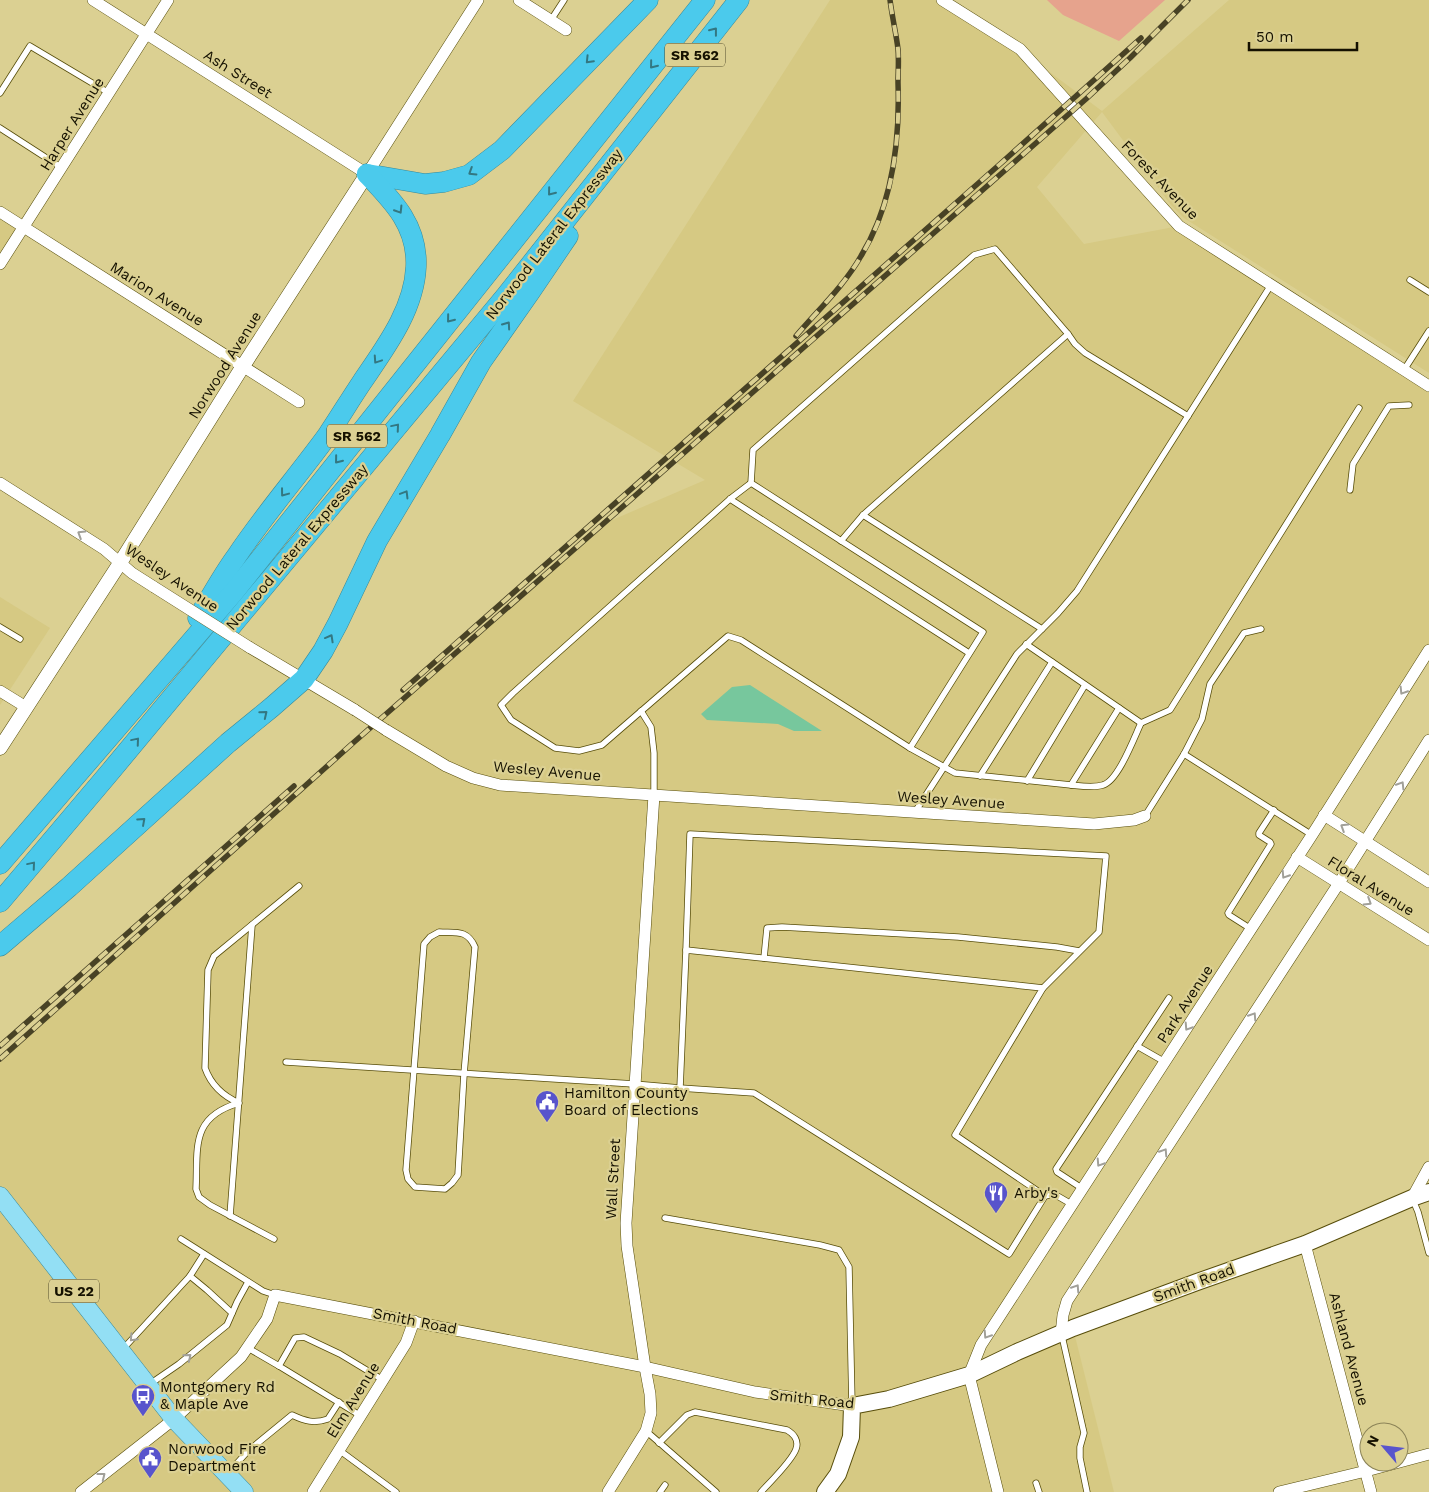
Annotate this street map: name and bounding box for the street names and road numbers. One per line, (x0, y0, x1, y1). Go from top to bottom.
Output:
road number: SR 562 (665, 44, 725, 66)
street label: Ash Street (200, 46, 276, 102)
street label: Harper Avenue (36, 74, 108, 174)
street label: Forest Avenue (1118, 136, 1202, 224)
street label: Norwood Lateral Expressway (482, 145, 626, 323)
street label: Marion Avenue (107, 258, 207, 330)
street label: Norwood Avenue (185, 308, 265, 422)
road number: SR 562 (327, 424, 387, 448)
street label: Norwood Lateral Expressway (222, 460, 372, 634)
street label: Wesley Avenue (122, 540, 222, 616)
street label: Wesley Avenue (492, 757, 602, 785)
street label: Wesley Avenue (896, 787, 1006, 813)
street label: Floral Avenue (1324, 852, 1418, 920)
street label: Park Avenue (1153, 962, 1217, 1046)
street label: Wall Street (602, 1137, 624, 1220)
street label: Smith Road (1151, 1260, 1237, 1306)
road number: US 22 (49, 1280, 99, 1302)
street label: Ashland Avenue (1325, 1290, 1373, 1408)
street label: Smith Road (371, 1304, 459, 1338)
street label: Elm Avenue (323, 1359, 383, 1441)
street label: Smith Road (769, 1386, 855, 1412)

